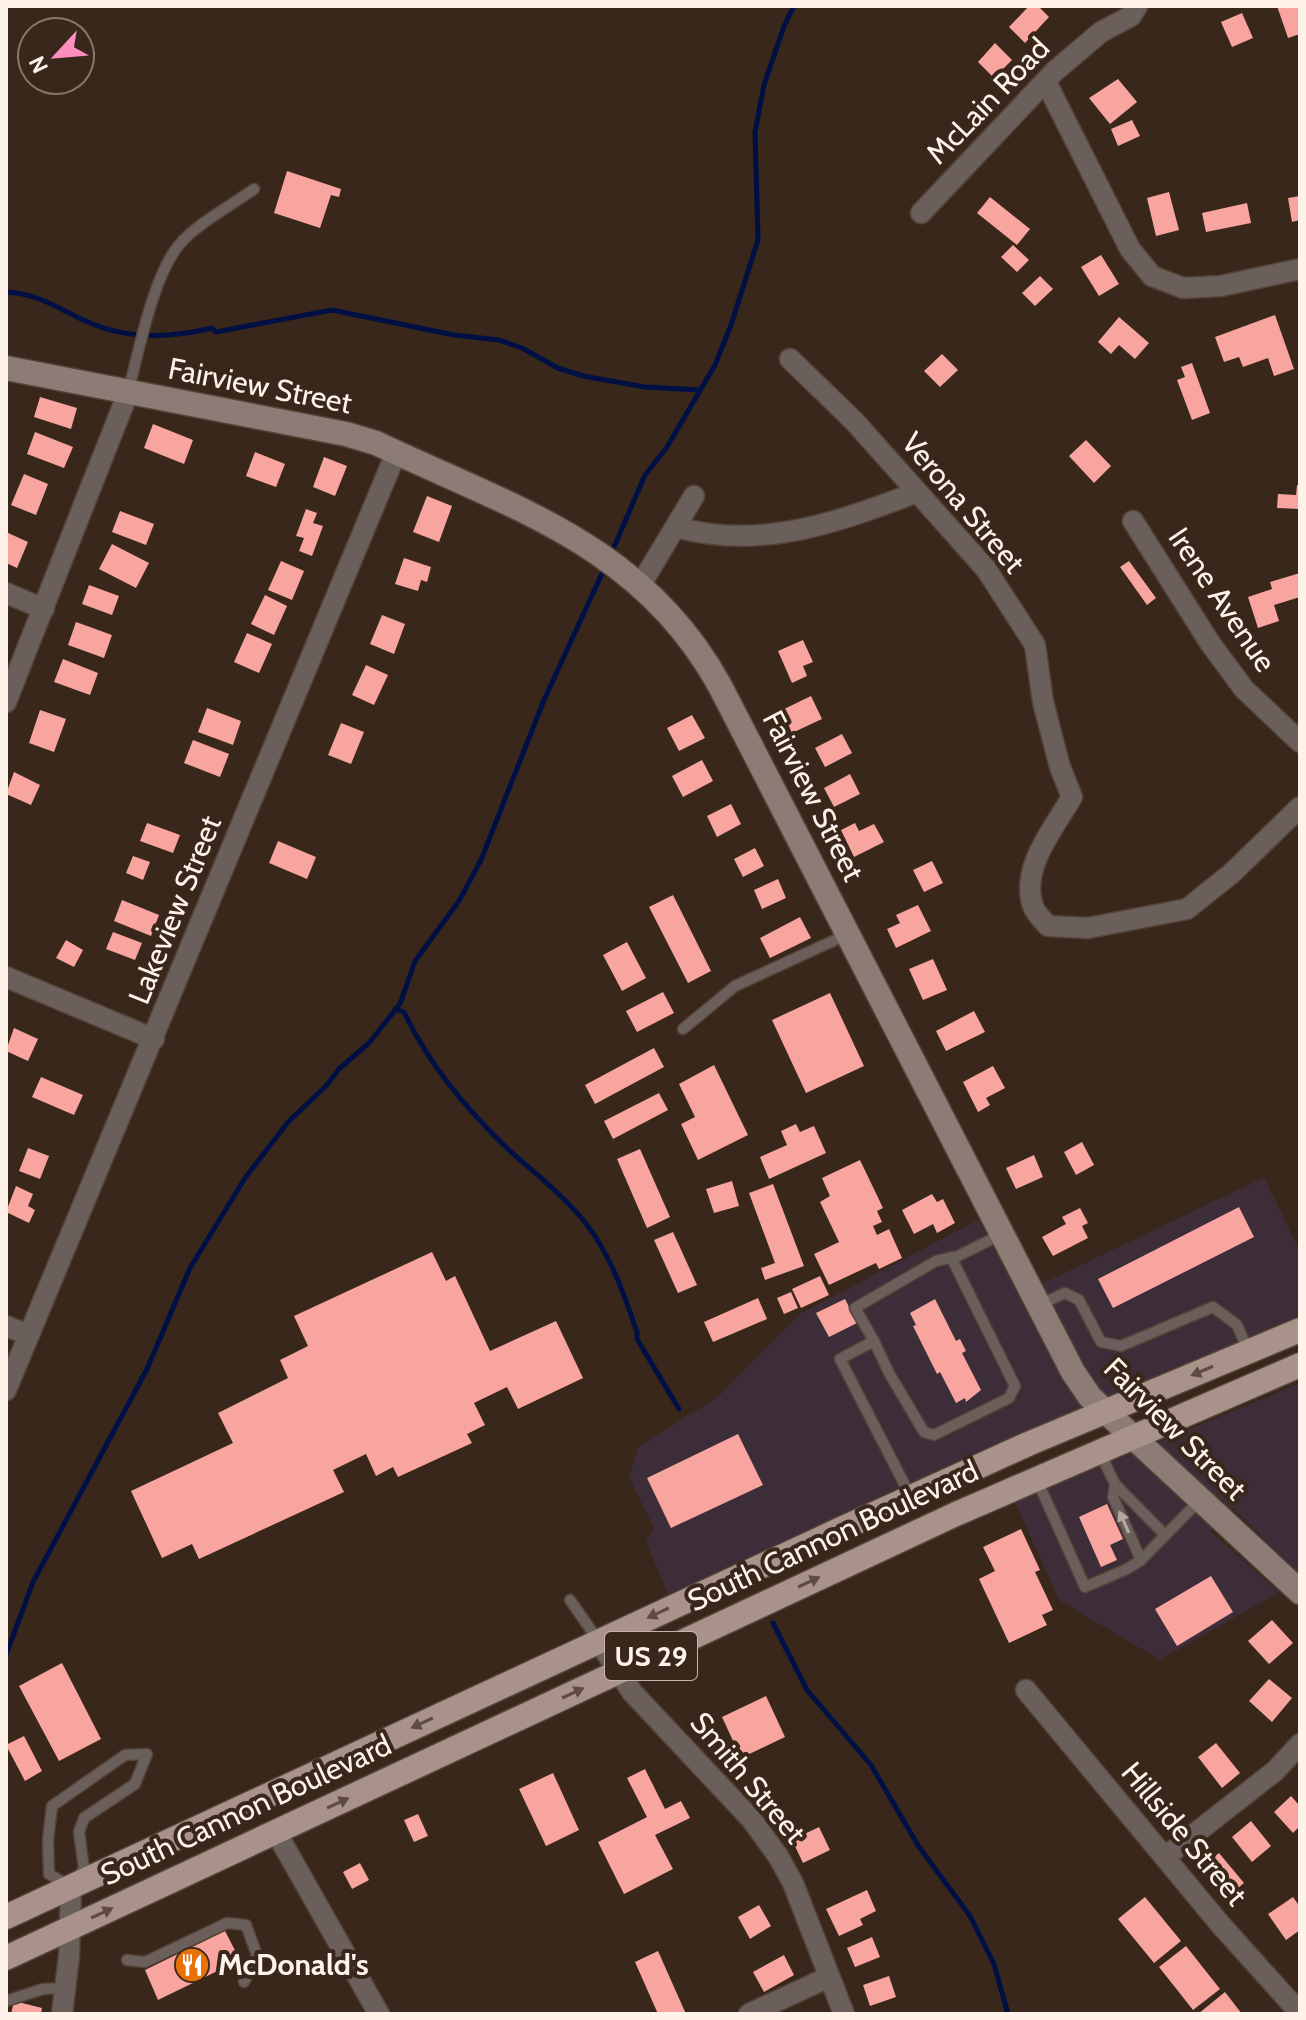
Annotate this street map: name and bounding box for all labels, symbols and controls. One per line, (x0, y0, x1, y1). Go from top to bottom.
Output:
north arrow (16, 16, 96, 96)
street label: McLain Road (918, 30, 1057, 172)
text: N (23, 52, 54, 77)
street label: Fairview Street (165, 350, 355, 421)
street label: Verona Street (894, 425, 1033, 581)
street label: Irene Avenue (1161, 521, 1284, 679)
street label: Fairview Street (755, 704, 872, 887)
street label: Lakeview Street (120, 810, 229, 1009)
street label: Fairview Street (1096, 1350, 1254, 1508)
one-way arrow (1190, 1365, 1214, 1378)
street label: South Cannon Boulevard (682, 1452, 984, 1619)
one-way arrow (1117, 1511, 1131, 1534)
one-way arrow (797, 1576, 820, 1589)
one-way arrow (646, 1606, 669, 1620)
road number: US 29 (605, 1632, 697, 1680)
one-way arrow (561, 1686, 585, 1700)
street label: Smith Street (683, 1704, 814, 1851)
one-way arrow (410, 1716, 434, 1730)
street label: South Cannon Boulevard (95, 1726, 397, 1893)
street label: Hillside Street (1114, 1754, 1255, 1913)
one-way arrow (326, 1796, 349, 1810)
one-way arrow (90, 1906, 114, 1920)
restaurant icon: McDonald's (173, 1946, 211, 1984)
place label: McDonald's (218, 1946, 369, 1983)

